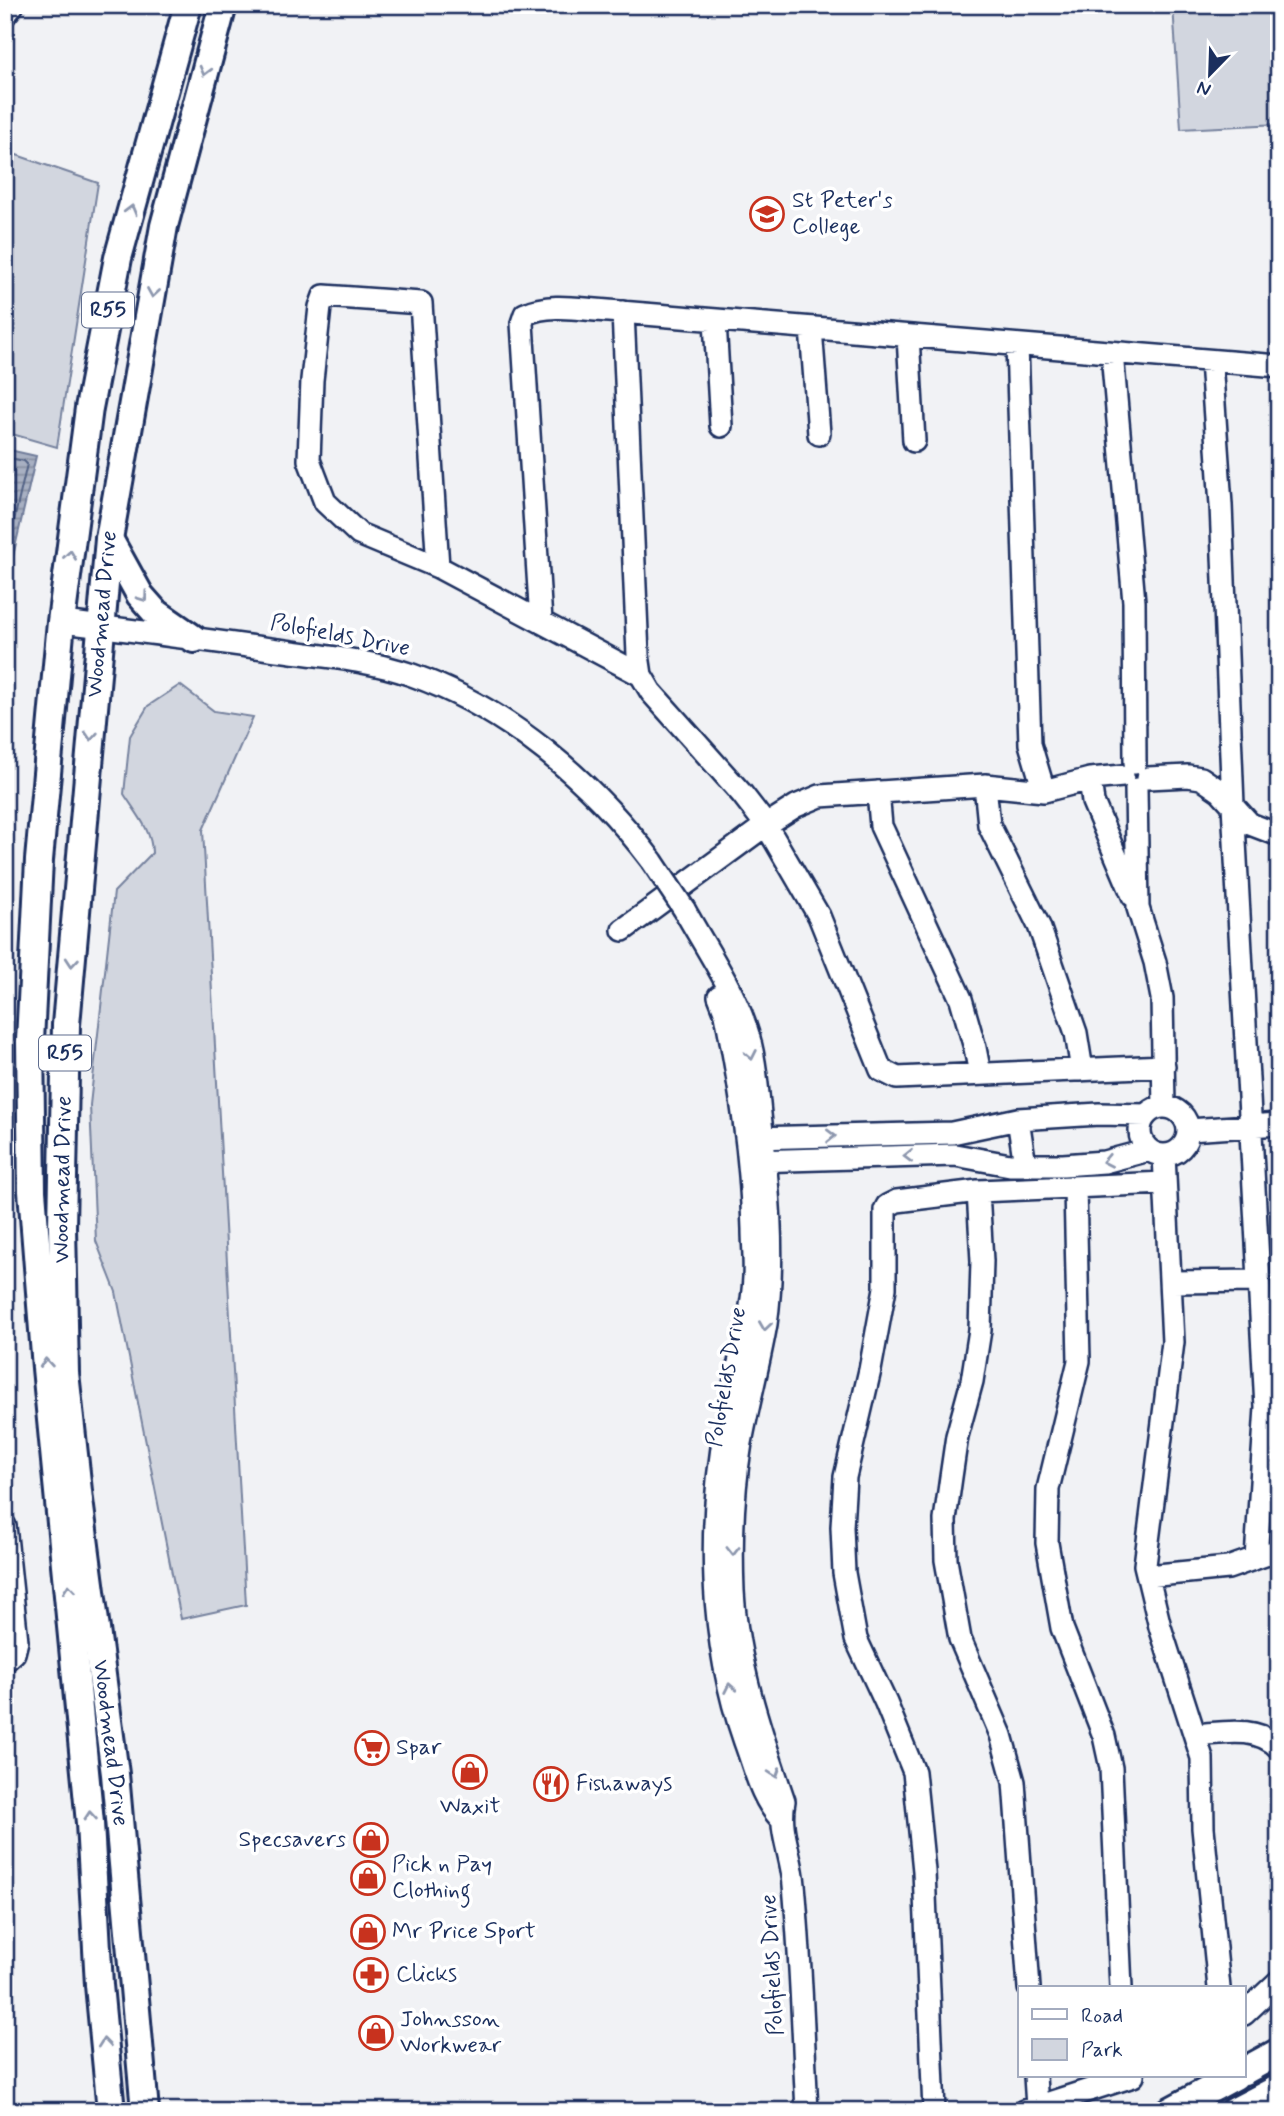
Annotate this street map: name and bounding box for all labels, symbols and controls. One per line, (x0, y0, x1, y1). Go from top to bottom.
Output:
north arrow (1176, 38, 1246, 108)
one-way arrow (199, 65, 213, 77)
text: N (1193, 74, 1215, 102)
place label: St Peter's College (792, 186, 893, 242)
school or university icon: St Peter's College (748, 195, 786, 233)
one-way arrow (123, 204, 137, 216)
one-way arrow (146, 287, 161, 298)
road number: R55 (82, 292, 134, 328)
street label: Woodmead Drive (80, 528, 125, 699)
one-way arrow (62, 549, 77, 560)
one-way arrow (134, 589, 147, 602)
street label: Polofields Drive (268, 608, 412, 664)
one-way arrow (84, 730, 99, 741)
one-way arrow (64, 957, 79, 968)
road number: R55 (39, 1036, 91, 1070)
one-way arrow (743, 1049, 758, 1061)
street label: Woodmead Drive (47, 1096, 80, 1263)
one-way arrow (826, 1128, 837, 1143)
one-way arrow (902, 1148, 913, 1164)
one-way arrow (1101, 1152, 1113, 1167)
street label: Polofields Drive (700, 1305, 754, 1449)
one-way arrow (757, 1320, 772, 1332)
one-way arrow (39, 1357, 54, 1368)
one-way arrow (725, 1546, 741, 1557)
one-way arrow (62, 1583, 77, 1594)
street label: Woodmead Drive (85, 1658, 135, 1828)
one-way arrow (723, 1682, 738, 1694)
supermarket icon: Spar (353, 1729, 391, 1767)
place label: Spar (396, 1733, 442, 1763)
shop icon: Waxit (451, 1753, 489, 1791)
restaurant icon: Fishaways (532, 1765, 570, 1803)
one-way arrow (767, 1767, 781, 1779)
place label: Fishaways (576, 1769, 672, 1799)
place label: Waxit (440, 1792, 500, 1822)
one-way arrow (83, 1810, 98, 1821)
shop icon: Specsavers (352, 1821, 390, 1859)
place label: Specsavers (239, 1825, 346, 1855)
place label: Pick n Pay Clothing (392, 1850, 492, 1908)
shop icon: Pick n Pay Clothing (349, 1859, 387, 1897)
street label: Polofields Drive (754, 1894, 792, 2036)
shop icon: Mr Price Sport (349, 1913, 387, 1951)
place label: Mr Price Sport (392, 1917, 536, 1947)
pharmacy icon: Clicks (352, 1956, 390, 1994)
place label: Clicks (396, 1960, 457, 1990)
legend (1018, 1986, 1246, 2078)
text: Road (1081, 2002, 1123, 2030)
place label: Johnsson Workwear (400, 2005, 502, 2061)
shop icon: Johnsson Workwear (357, 2014, 395, 2052)
text: Park (1081, 2036, 1123, 2064)
one-way arrow (97, 2037, 112, 2048)

